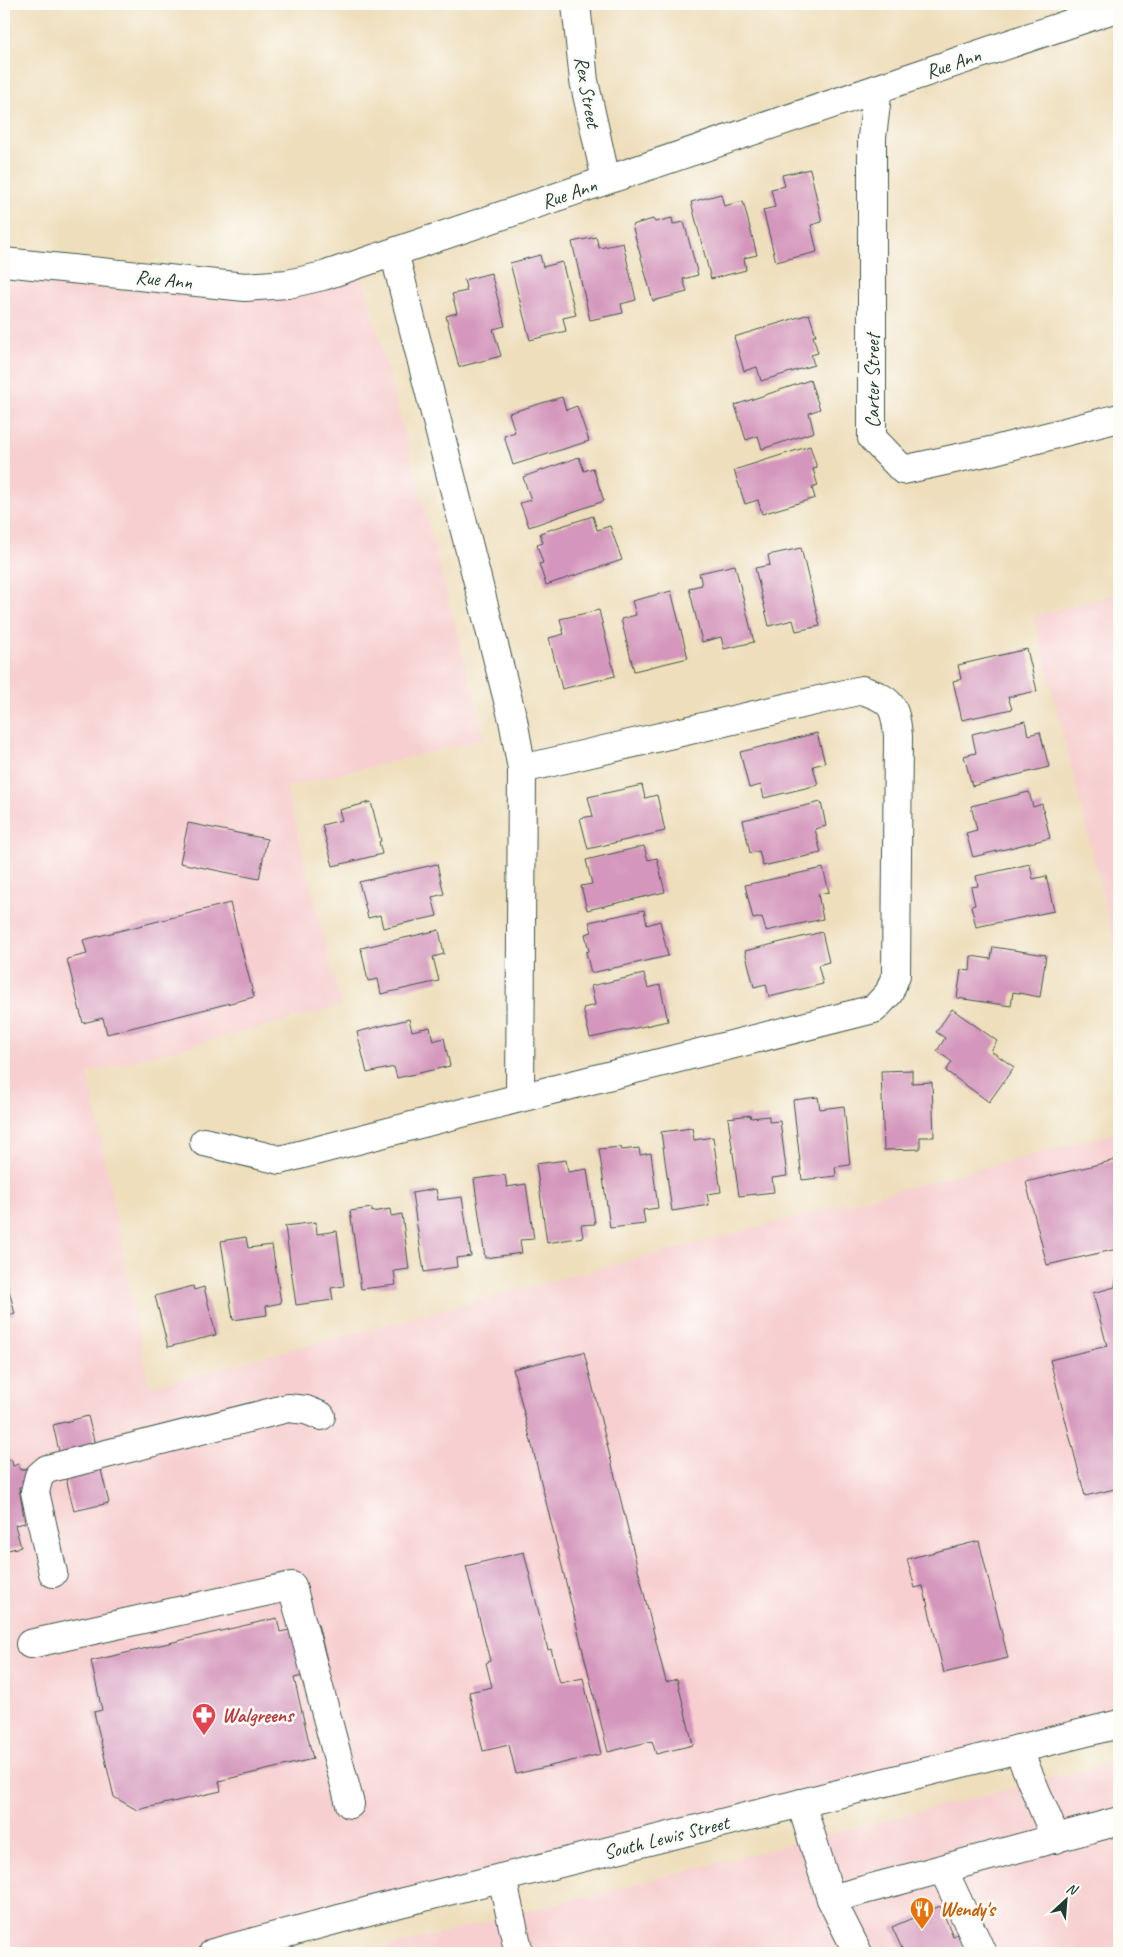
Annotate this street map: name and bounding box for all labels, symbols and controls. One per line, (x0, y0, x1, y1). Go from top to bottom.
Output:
street label: Rue Ann (922, 42, 985, 85)
street label: Rex Street (569, 55, 606, 132)
street label: Rue Ann (538, 172, 601, 215)
street label: Rue Ann (134, 264, 194, 295)
street label: Carter Street (860, 331, 885, 428)
pharmacy icon: Walgreens (191, 1702, 217, 1736)
place label: Walgreens (222, 1703, 295, 1728)
street label: South Lewis Street (601, 1809, 734, 1865)
north arrow (1040, 1874, 1090, 1924)
text: N (1064, 1879, 1081, 1899)
restaurant icon: Wendy's (909, 1896, 935, 1930)
place label: Wendy's (940, 1897, 997, 1922)

